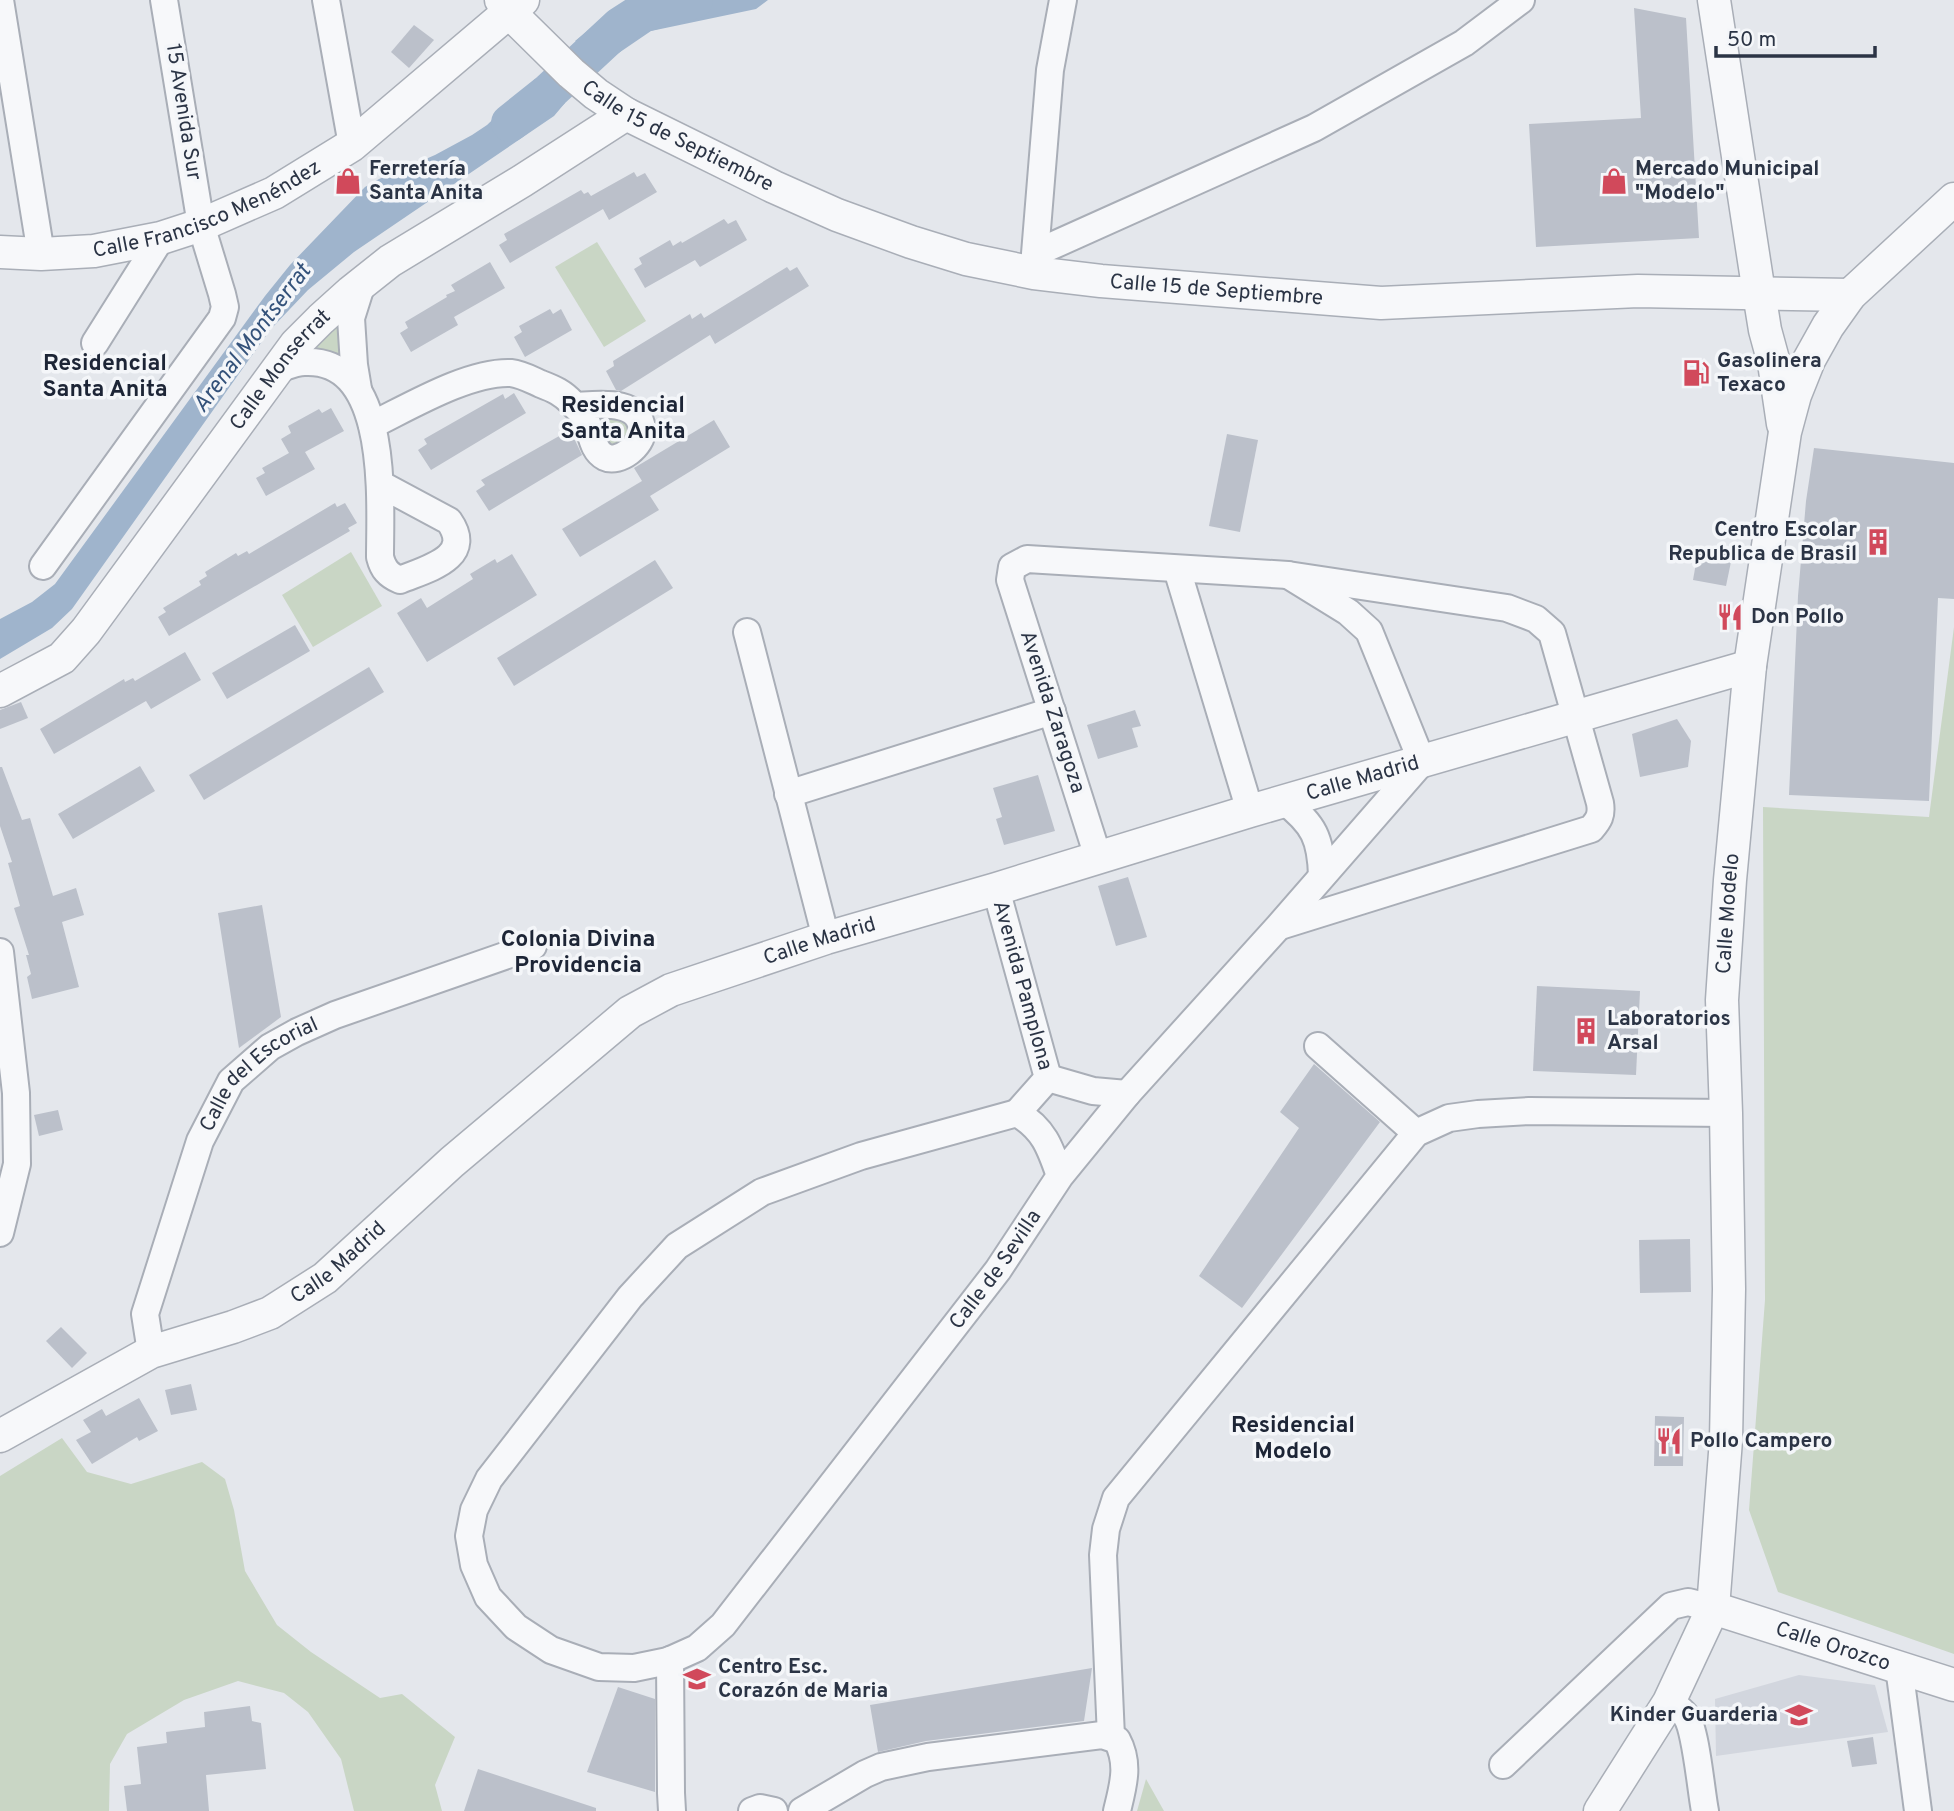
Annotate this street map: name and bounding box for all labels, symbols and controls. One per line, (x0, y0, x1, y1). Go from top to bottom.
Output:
scale bar (1716, 14, 1875, 58)
text: 50 m (1727, 27, 1776, 54)
street label: 15 Avenida Sur (159, 42, 207, 182)
street label: Calle 15 de Septiembre (576, 74, 778, 198)
street label: Calle Francisco Menéndez (90, 154, 326, 264)
place label: Ferretería Santa Anita (369, 156, 483, 207)
place label: Mercado Municipal "Modelo" (1635, 156, 1819, 207)
shop icon: Ferretería Santa Anita (333, 166, 363, 196)
shop icon: Mercado Municipal "Modelo" (1599, 166, 1629, 196)
water label: Arenal Montserrat (188, 257, 320, 419)
street label: Calle 15 de Septiembre (1109, 268, 1324, 312)
street label: Calle Monserrat (224, 303, 336, 436)
place label: Gasolinera Texaco (1717, 348, 1822, 399)
district label: Residencial Santa Anita (42, 350, 168, 405)
fuel station icon: Gasolinera Texaco (1681, 358, 1711, 388)
district label: Residencial Santa Anita (560, 392, 686, 447)
place label: Centro Escolar Republica de Brasil (1668, 517, 1857, 568)
building icon: Centro Escolar Republica de Brasil (1863, 527, 1893, 557)
restaurant icon: Don Pollo (1715, 602, 1745, 632)
place label: Don Pollo (1751, 604, 1844, 631)
street label: Avenida Zaragoza (1013, 627, 1091, 797)
street label: Calle Madrid (1303, 749, 1422, 808)
street label: Calle Modelo (1710, 852, 1746, 975)
street label: Avenida Pamplona (986, 898, 1059, 1073)
street label: Calle Madrid (760, 911, 879, 972)
district label: Colonia Divina Providencia (501, 926, 655, 981)
place label: Laboratorios Arsal (1607, 1006, 1731, 1057)
street label: Calle del Escorial (194, 1011, 322, 1136)
building icon: Laboratorios Arsal (1571, 1016, 1601, 1046)
street label: Calle de Sevilla (943, 1205, 1047, 1335)
street label: Calle Madrid (285, 1215, 392, 1310)
district label: Residencial Modelo (1231, 1412, 1355, 1467)
restaurant icon: Pollo Campero (1654, 1426, 1684, 1456)
place label: Pollo Campero (1690, 1428, 1832, 1455)
street label: Calle Orozco (1772, 1615, 1894, 1677)
place label: Centro Esc. Corazón de Maria (718, 1654, 888, 1705)
school or university icon: Centro Esc. Corazón de Maria (682, 1664, 712, 1694)
school or university icon: Kinder Guarderia (1784, 1700, 1814, 1730)
place label: Kinder Guarderia (1610, 1702, 1778, 1729)

